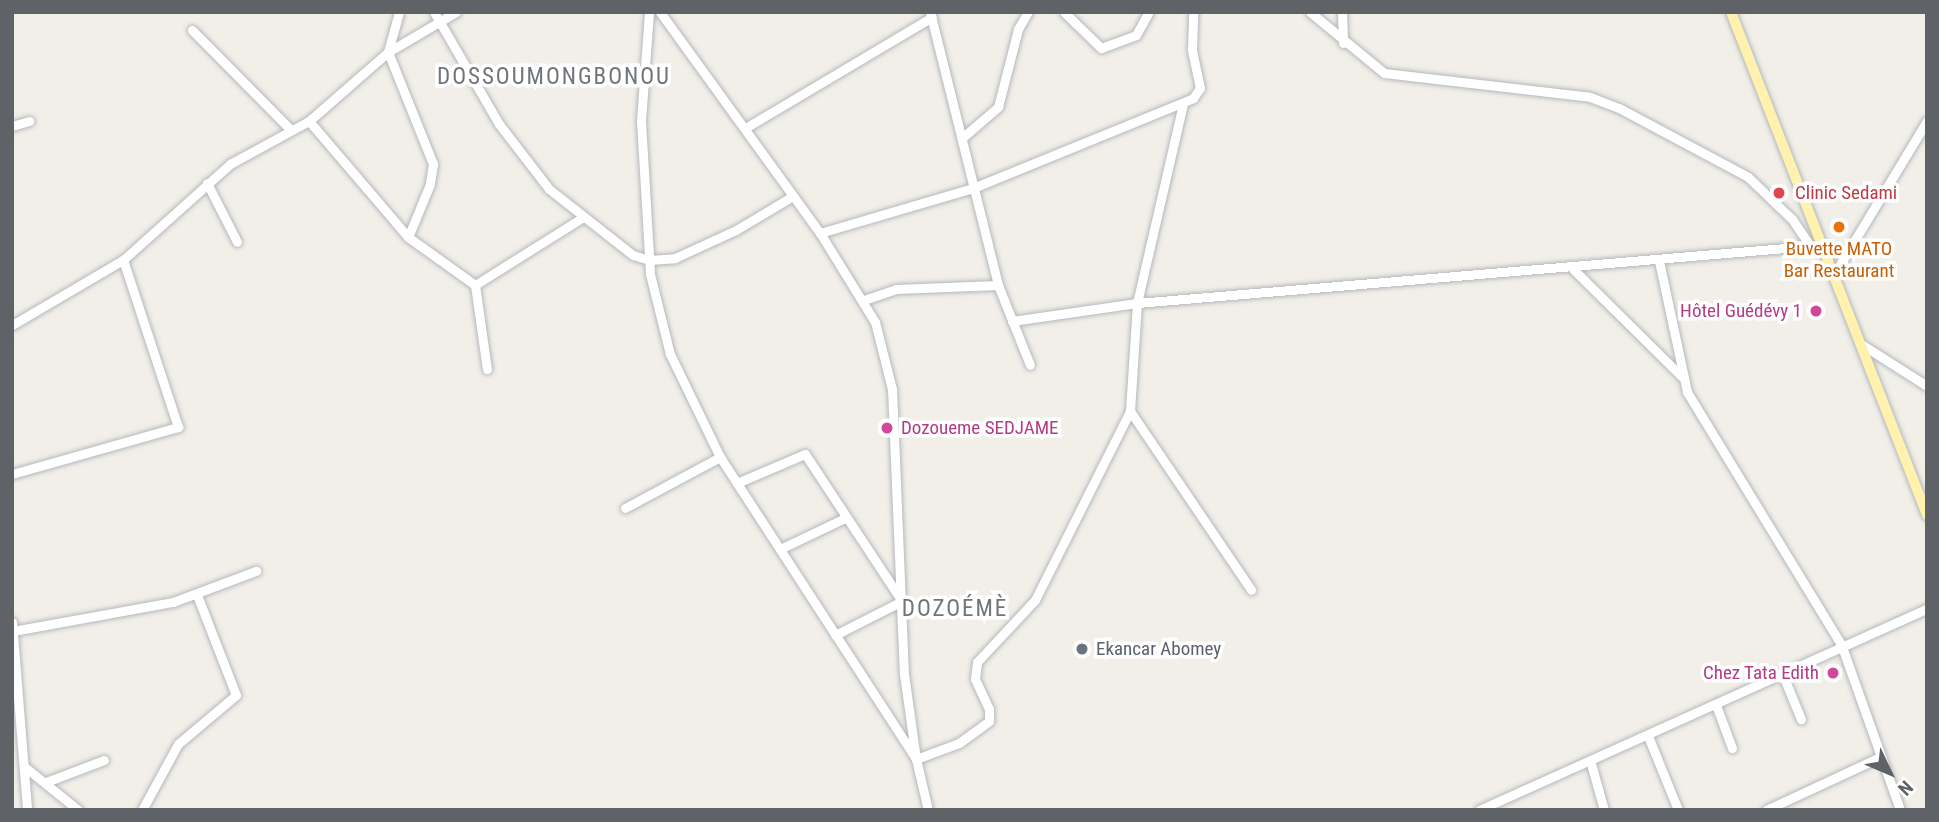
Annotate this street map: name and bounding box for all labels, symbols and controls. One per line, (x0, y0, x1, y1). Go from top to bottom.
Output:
district label: DOSSOUMONGBONOU (439, 63, 669, 91)
place label: Clinic Sedami (1795, 182, 1897, 204)
marker: Clinic Sedami (1769, 183, 1789, 203)
marker: Buvette MATO Bar Restaurant (1831, 219, 1847, 235)
place label: Buvette MATO Bar Restaurant (1784, 238, 1894, 282)
place label: Hôtel Guédévy 1 (1680, 300, 1802, 322)
marker: Hôtel Guédévy 1 (1808, 303, 1824, 319)
place label: Dozoueme SEDJAME (901, 417, 1059, 439)
marker: Dozoueme SEDJAME (879, 420, 895, 436)
district label: DOZOÉMÈ (903, 595, 1007, 623)
place label: Ekancar Abomey (1096, 638, 1221, 660)
marker: Ekancar Abomey (1074, 641, 1090, 657)
place label: Chez Tata Edith (1703, 662, 1819, 684)
marker: Chez Tata Edith (1825, 665, 1841, 681)
north arrow (1855, 738, 1925, 808)
text: N (1893, 776, 1918, 800)

